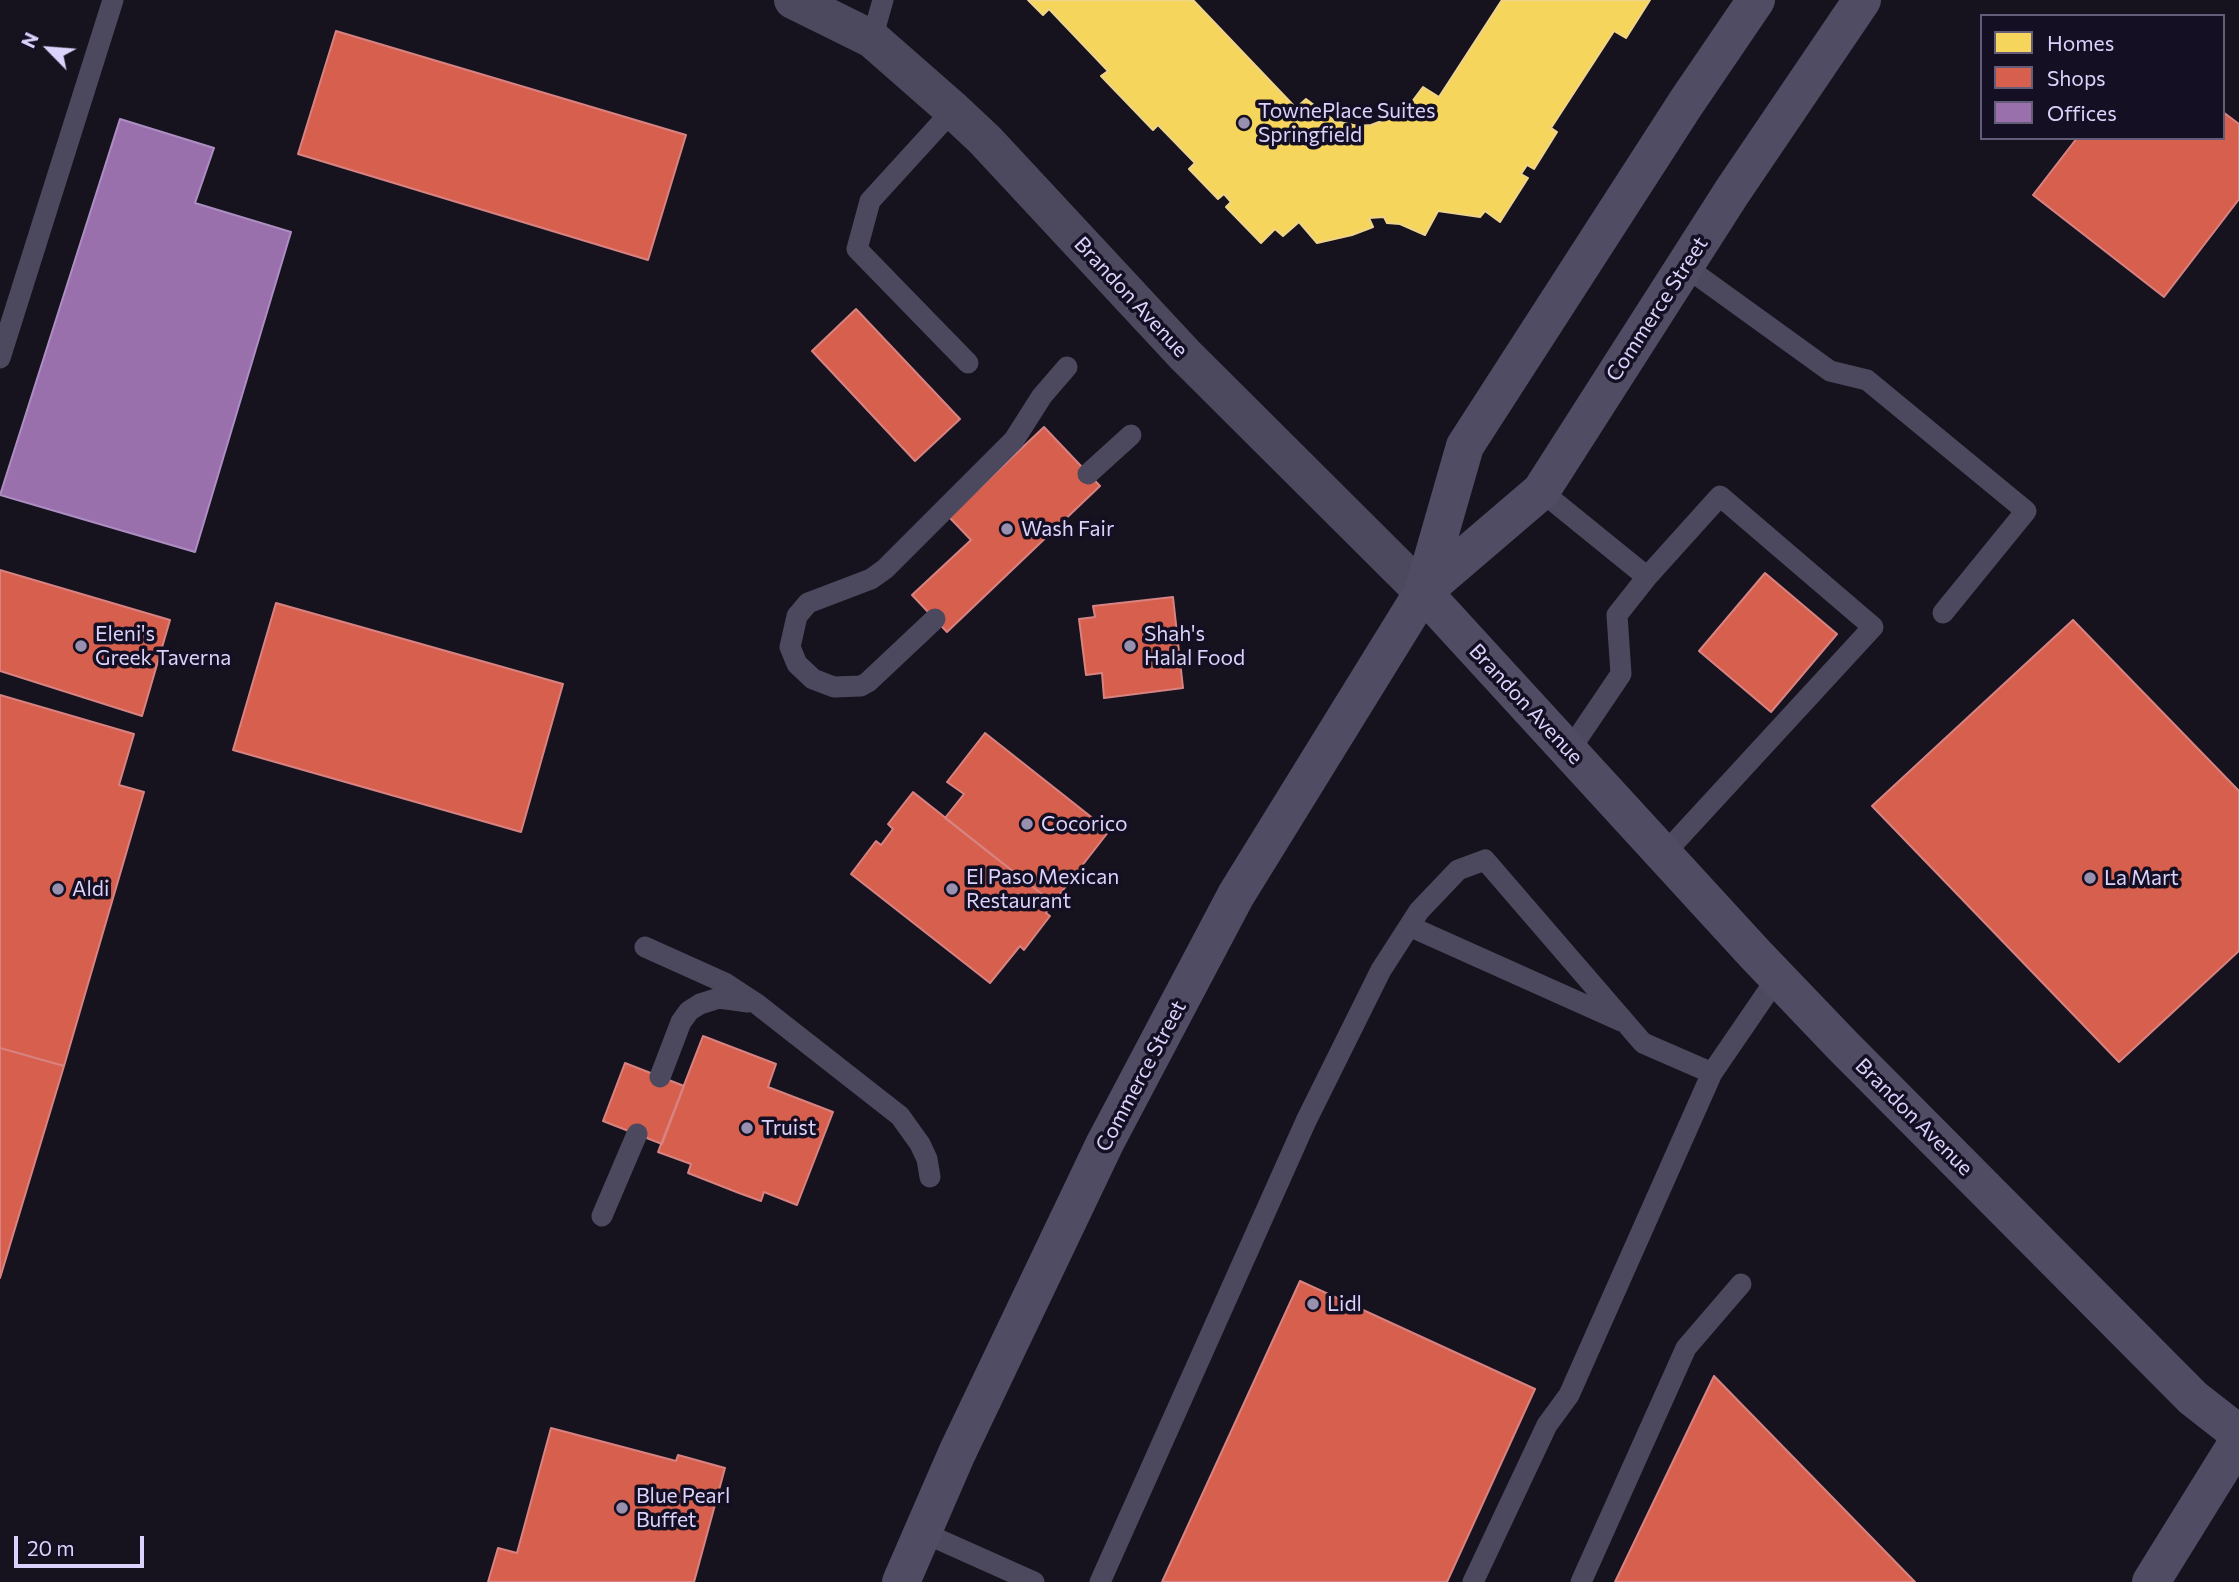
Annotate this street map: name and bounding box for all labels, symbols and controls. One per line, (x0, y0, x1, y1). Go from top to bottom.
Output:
north arrow (14, 14, 84, 84)
legend (1980, 14, 2225, 140)
text: N (16, 29, 43, 51)
text: Homes (2047, 30, 2114, 55)
text: Shops (2047, 65, 2106, 90)
place label: TownePlace Suites Springfield (1258, 98, 1435, 148)
text: Offices (2047, 100, 2117, 125)
marker: TownePlace Suites Springfield (1236, 115, 1252, 131)
street label: Brandon Avenue (1069, 232, 1193, 362)
street label: Commerce Street (1601, 232, 1713, 386)
place label: Wash Fair (1021, 516, 1114, 542)
marker: Wash Fair (999, 521, 1015, 537)
place label: Eleni's Greek Taverna (95, 621, 231, 671)
place label: Shah's Halal Food (1144, 621, 1245, 671)
marker: Eleni's Greek Taverna (73, 638, 89, 654)
marker: Shah's Halal Food (1122, 638, 1138, 654)
street label: Brandon Avenue (1464, 639, 1588, 769)
place label: Cocorico (1041, 811, 1128, 837)
marker: Cocorico (1019, 816, 1035, 832)
place label: El Paso Mexican Restaurant (966, 864, 1119, 914)
place label: La Mart (2104, 865, 2179, 891)
marker: La Mart (2082, 870, 2098, 886)
place label: Aldi (72, 876, 109, 902)
marker: Aldi (50, 881, 66, 897)
marker: El Paso Mexican Restaurant (944, 881, 960, 897)
street label: Commerce Street (1091, 996, 1191, 1156)
street label: Brandon Avenue (1850, 1053, 1978, 1181)
place label: Truist (761, 1115, 816, 1141)
marker: Truist (739, 1120, 755, 1136)
place label: Lidl (1327, 1291, 1362, 1317)
marker: Lidl (1305, 1296, 1321, 1312)
place label: Blue Pearl Buffet (636, 1483, 730, 1533)
marker: Blue Pearl Buffet (614, 1500, 630, 1516)
scale bar (18, 1522, 147, 1566)
text: 20 m (27, 1535, 75, 1560)

